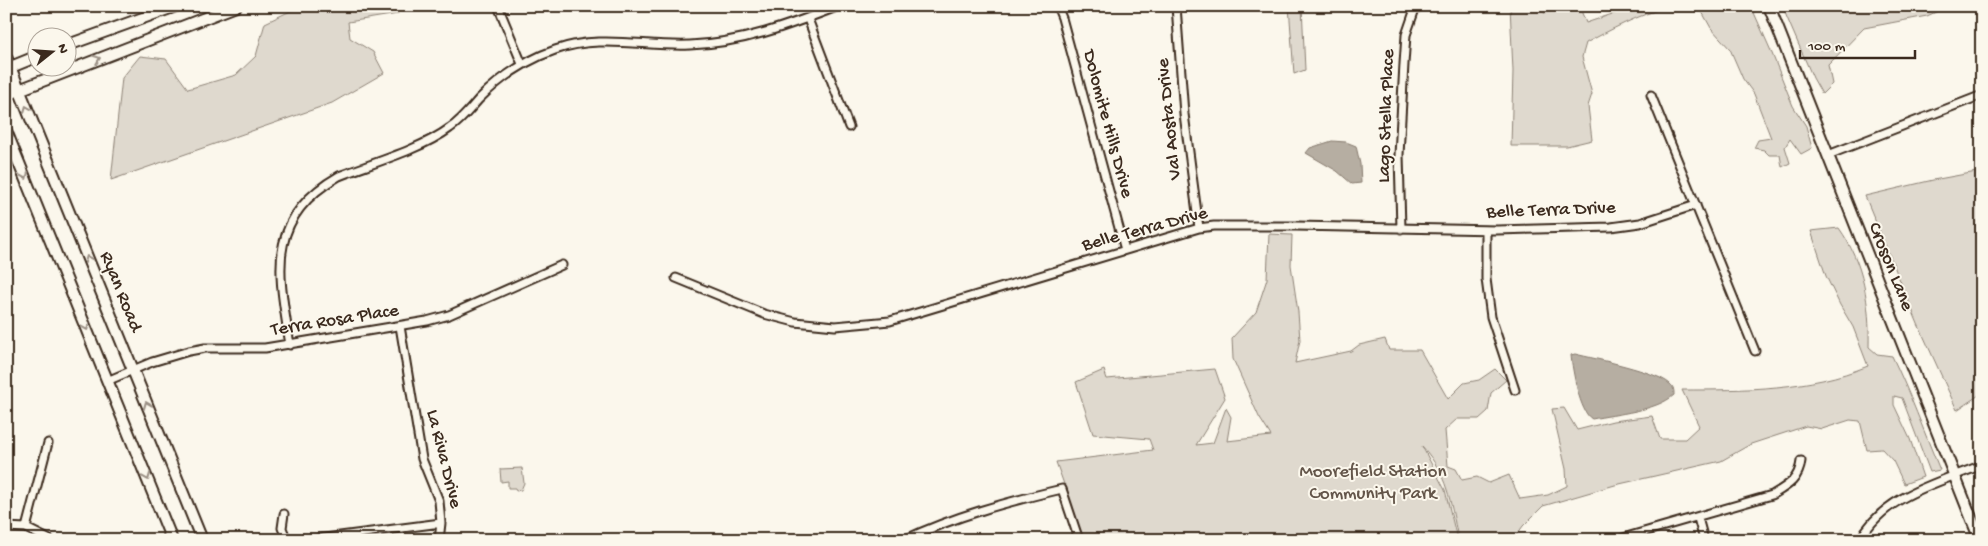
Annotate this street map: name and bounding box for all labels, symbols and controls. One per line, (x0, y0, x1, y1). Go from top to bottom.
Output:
north arrow (28, 28, 78, 78)
scale bar (1800, 28, 1916, 60)
text: 100 m (1807, 38, 1846, 56)
text: N (53, 42, 72, 56)
street label: Dolomite Hills Drive (1076, 46, 1138, 201)
street label: Lago Stella Place (1373, 48, 1401, 183)
one-way arrow (92, 55, 101, 65)
street label: Val Aosta Drive (1152, 57, 1188, 182)
one-way arrow (23, 105, 33, 114)
one-way arrow (18, 171, 29, 180)
street label: Belle Terra Drive (1485, 197, 1616, 225)
street label: Belle Terra Drive (1079, 202, 1211, 258)
street label: Croson Lane (1862, 219, 1918, 315)
street label: Ryan Road (93, 248, 147, 337)
one-way arrow (84, 255, 94, 264)
street label: Terra Rosa Place (269, 300, 401, 343)
one-way arrow (79, 322, 90, 331)
one-way arrow (143, 401, 153, 409)
street label: La Riva Drive (420, 407, 466, 511)
park label: Moorefield Station Community Park (1300, 461, 1446, 506)
one-way arrow (140, 472, 151, 481)

